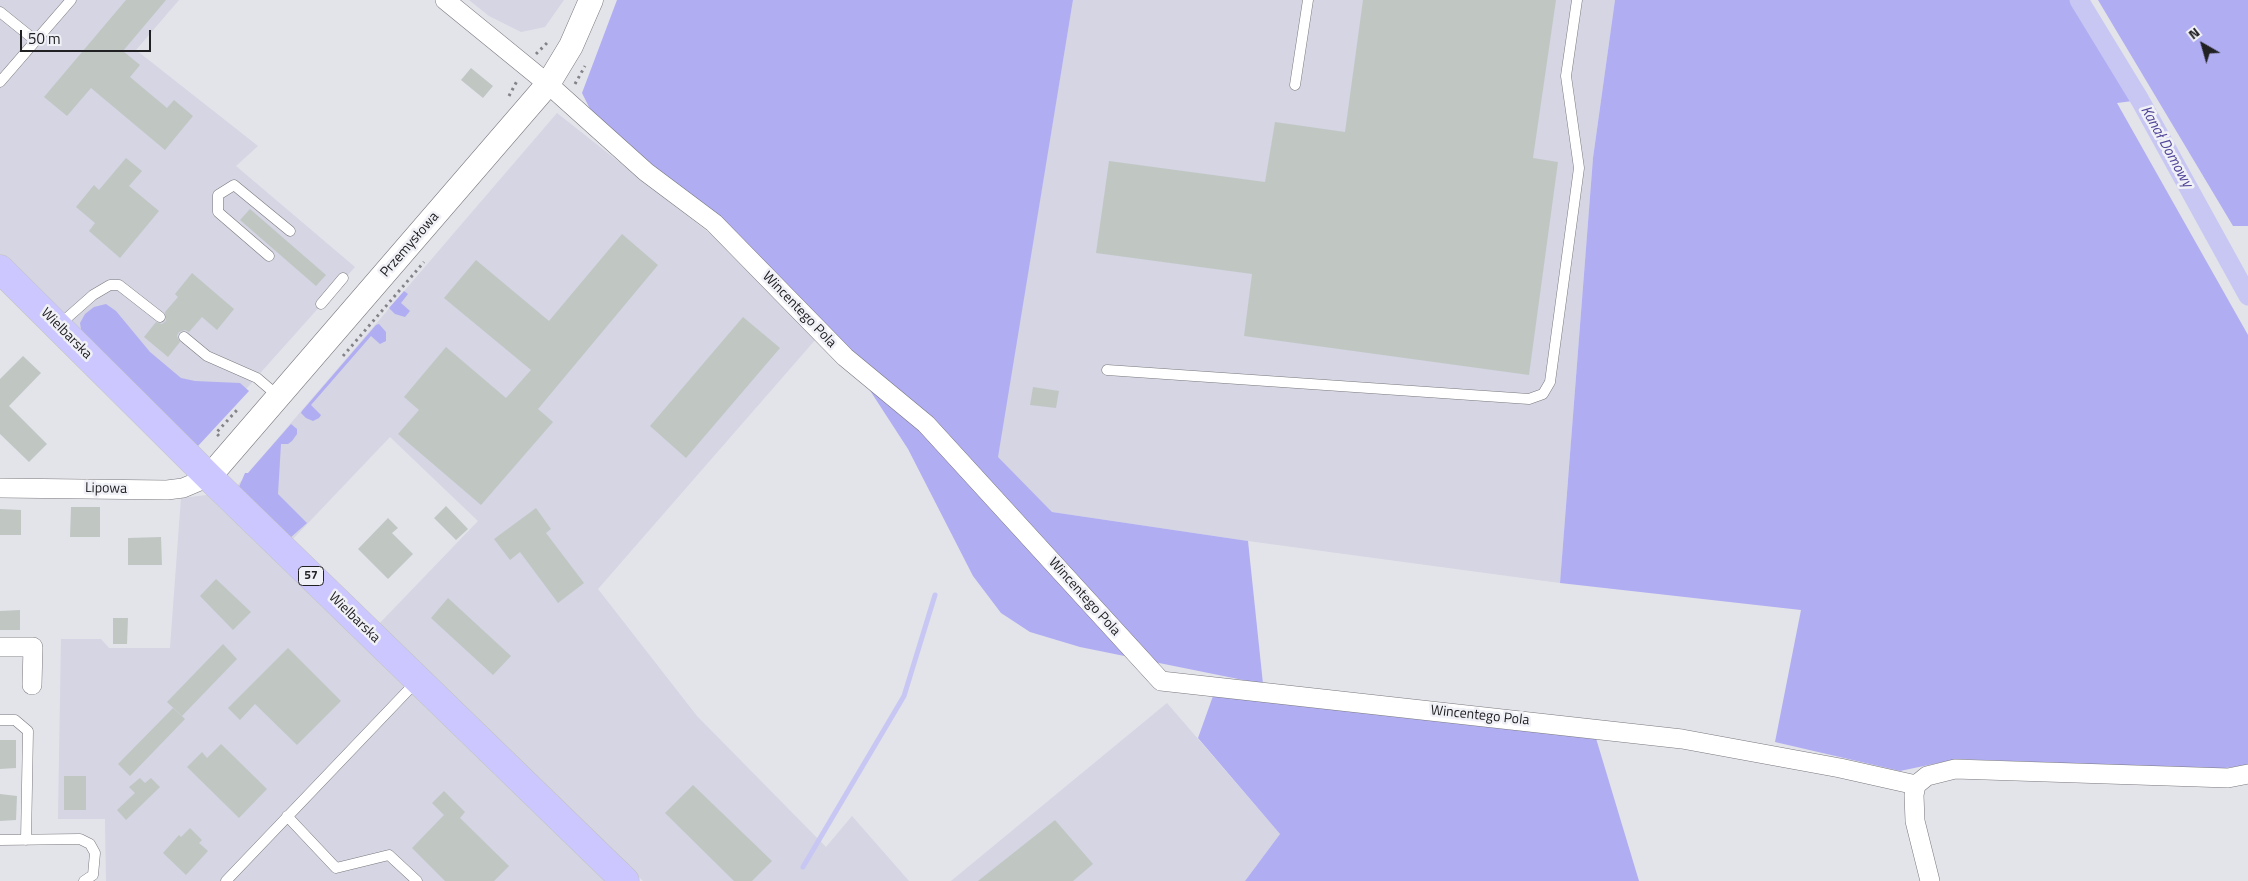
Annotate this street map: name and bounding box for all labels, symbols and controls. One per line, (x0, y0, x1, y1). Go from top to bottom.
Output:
scale bar (22, 20, 154, 52)
north arrow (2178, 20, 2228, 70)
text: N (2183, 22, 2204, 44)
text: 50 m (28, 27, 61, 50)
water label: Kanał Domowy (2136, 103, 2196, 191)
street label: Przemysłowa (377, 209, 443, 281)
street label: Wincentego Pola (759, 269, 839, 351)
street label: Wielbarska (37, 305, 95, 363)
street label: Lipowa (85, 480, 127, 498)
street label: Wincentego Pola (1045, 555, 1123, 639)
road number: 57 (298, 566, 324, 586)
street label: Wielbarska (325, 589, 383, 647)
street label: Wincentego Pola (1430, 702, 1530, 730)

